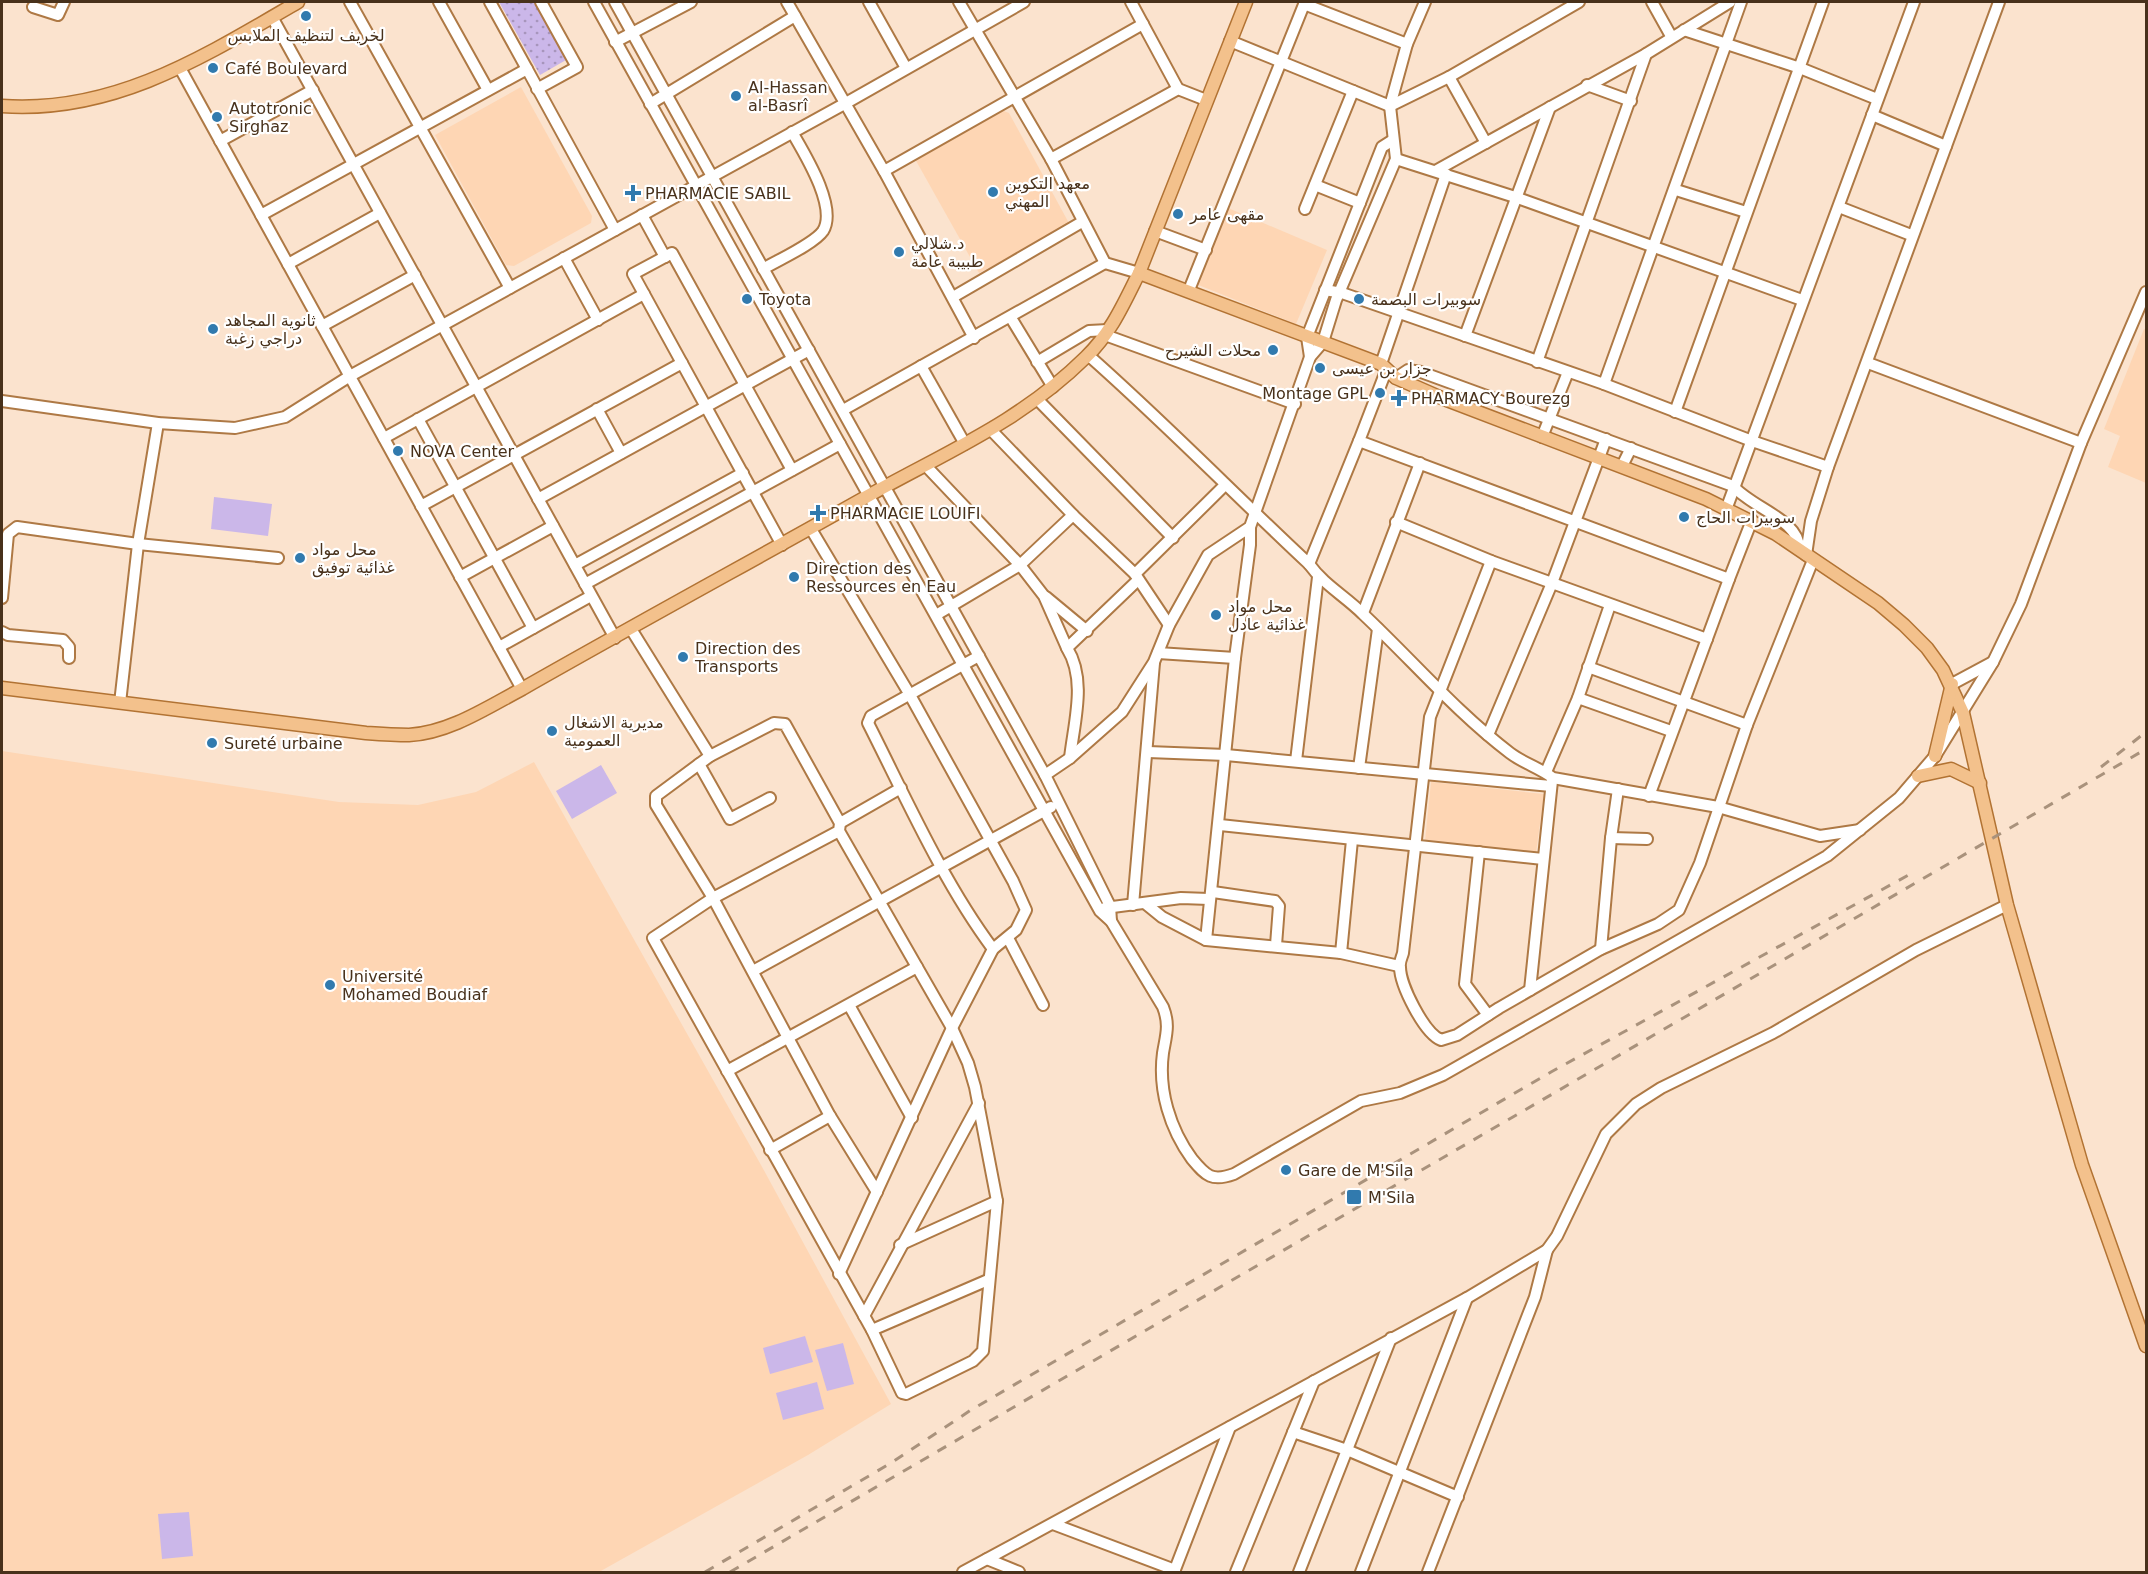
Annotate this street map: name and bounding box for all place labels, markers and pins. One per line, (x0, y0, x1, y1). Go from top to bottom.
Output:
marker: لخريف لتنظيف الملابس (299, 9, 313, 23)
place label: لخريف لتنظيف الملابس (227, 26, 385, 46)
place label: Café Boulevard (225, 59, 347, 78)
marker: Café Boulevard (206, 61, 220, 75)
place label: Al-Hassan al-Basrî (748, 78, 828, 115)
marker: Al-Hassan al-Basrî (729, 89, 743, 103)
place label: Autotronic Sirghaz (229, 99, 312, 136)
marker: Autotronic Sirghaz (210, 110, 224, 124)
place label: معهد التكوين المهني (1005, 174, 1090, 212)
place label: PHARMACIE SABIL (645, 184, 790, 203)
marker: معهد التكوين المهني (986, 185, 1000, 199)
marker: PHARMACIE SABIL (626, 186, 640, 200)
place label: مقهى عامر (1189, 205, 1264, 225)
marker: مقهى عامر (1171, 207, 1185, 221)
place label: د.شلالي طبيبة عامة (911, 234, 983, 271)
marker: د.شلالي طبيبة عامة (892, 245, 906, 259)
place label: Toyota (758, 290, 811, 309)
place label: سوبيرات البصمة (1371, 290, 1481, 310)
marker: Toyota (740, 292, 754, 306)
marker: سوبيرات البصمة (1352, 292, 1366, 306)
place label: ثانوية المجاهد دراجي زغبة (225, 311, 316, 349)
marker: ثانوية المجاهد دراجي زغبة (206, 322, 220, 336)
place label: محلات الشيرح (1165, 341, 1261, 361)
marker: محلات الشيرح (1266, 343, 1280, 357)
place label: جزار بن عيسى (1332, 359, 1432, 379)
marker: جزار بن عيسى (1313, 361, 1327, 375)
place label: Montage GPL (1262, 384, 1368, 403)
marker: Montage GPL (1373, 386, 1387, 400)
place label: PHARMACY Bourezg (1411, 389, 1571, 408)
marker: PHARMACY Bourezg (1392, 391, 1406, 405)
place label: NOVA Center (410, 442, 515, 461)
marker: NOVA Center (391, 444, 405, 458)
place label: PHARMACIE LOUIFI (830, 504, 981, 523)
marker: PHARMACIE LOUIFI (811, 506, 825, 520)
place label: سوبيرات الحاج (1696, 508, 1795, 528)
marker: سوبيرات الحاج (1677, 510, 1691, 524)
place label: محل مواد غذائية توفيق (312, 540, 395, 578)
marker: محل مواد غذائية توفيق (293, 551, 307, 565)
place label: Direction des Ressources en Eau (806, 559, 956, 596)
marker: Direction des Ressources en Eau (787, 570, 801, 584)
place label: محل مواد غذائية عادل (1228, 597, 1305, 634)
marker: محل مواد غذائية عادل (1209, 608, 1223, 622)
place label: Direction des Transports (694, 639, 801, 676)
marker: Direction des Transports (676, 650, 690, 664)
place label: مديرية الاشغال العمومية (564, 713, 664, 751)
marker: مديرية الاشغال العمومية (545, 724, 559, 738)
place label: Sureté urbaine (224, 734, 343, 753)
marker: Sureté urbaine (205, 736, 219, 750)
place label: Université Mohamed Boudiaf (342, 967, 488, 1004)
marker: Université Mohamed Boudiaf (323, 978, 337, 992)
place label: Gare de M'Sila (1298, 1161, 1414, 1180)
marker: Gare de M'Sila (1279, 1163, 1293, 1177)
marker: M'Sila (1345, 1188, 1363, 1206)
place label: M'Sila (1368, 1188, 1415, 1207)

